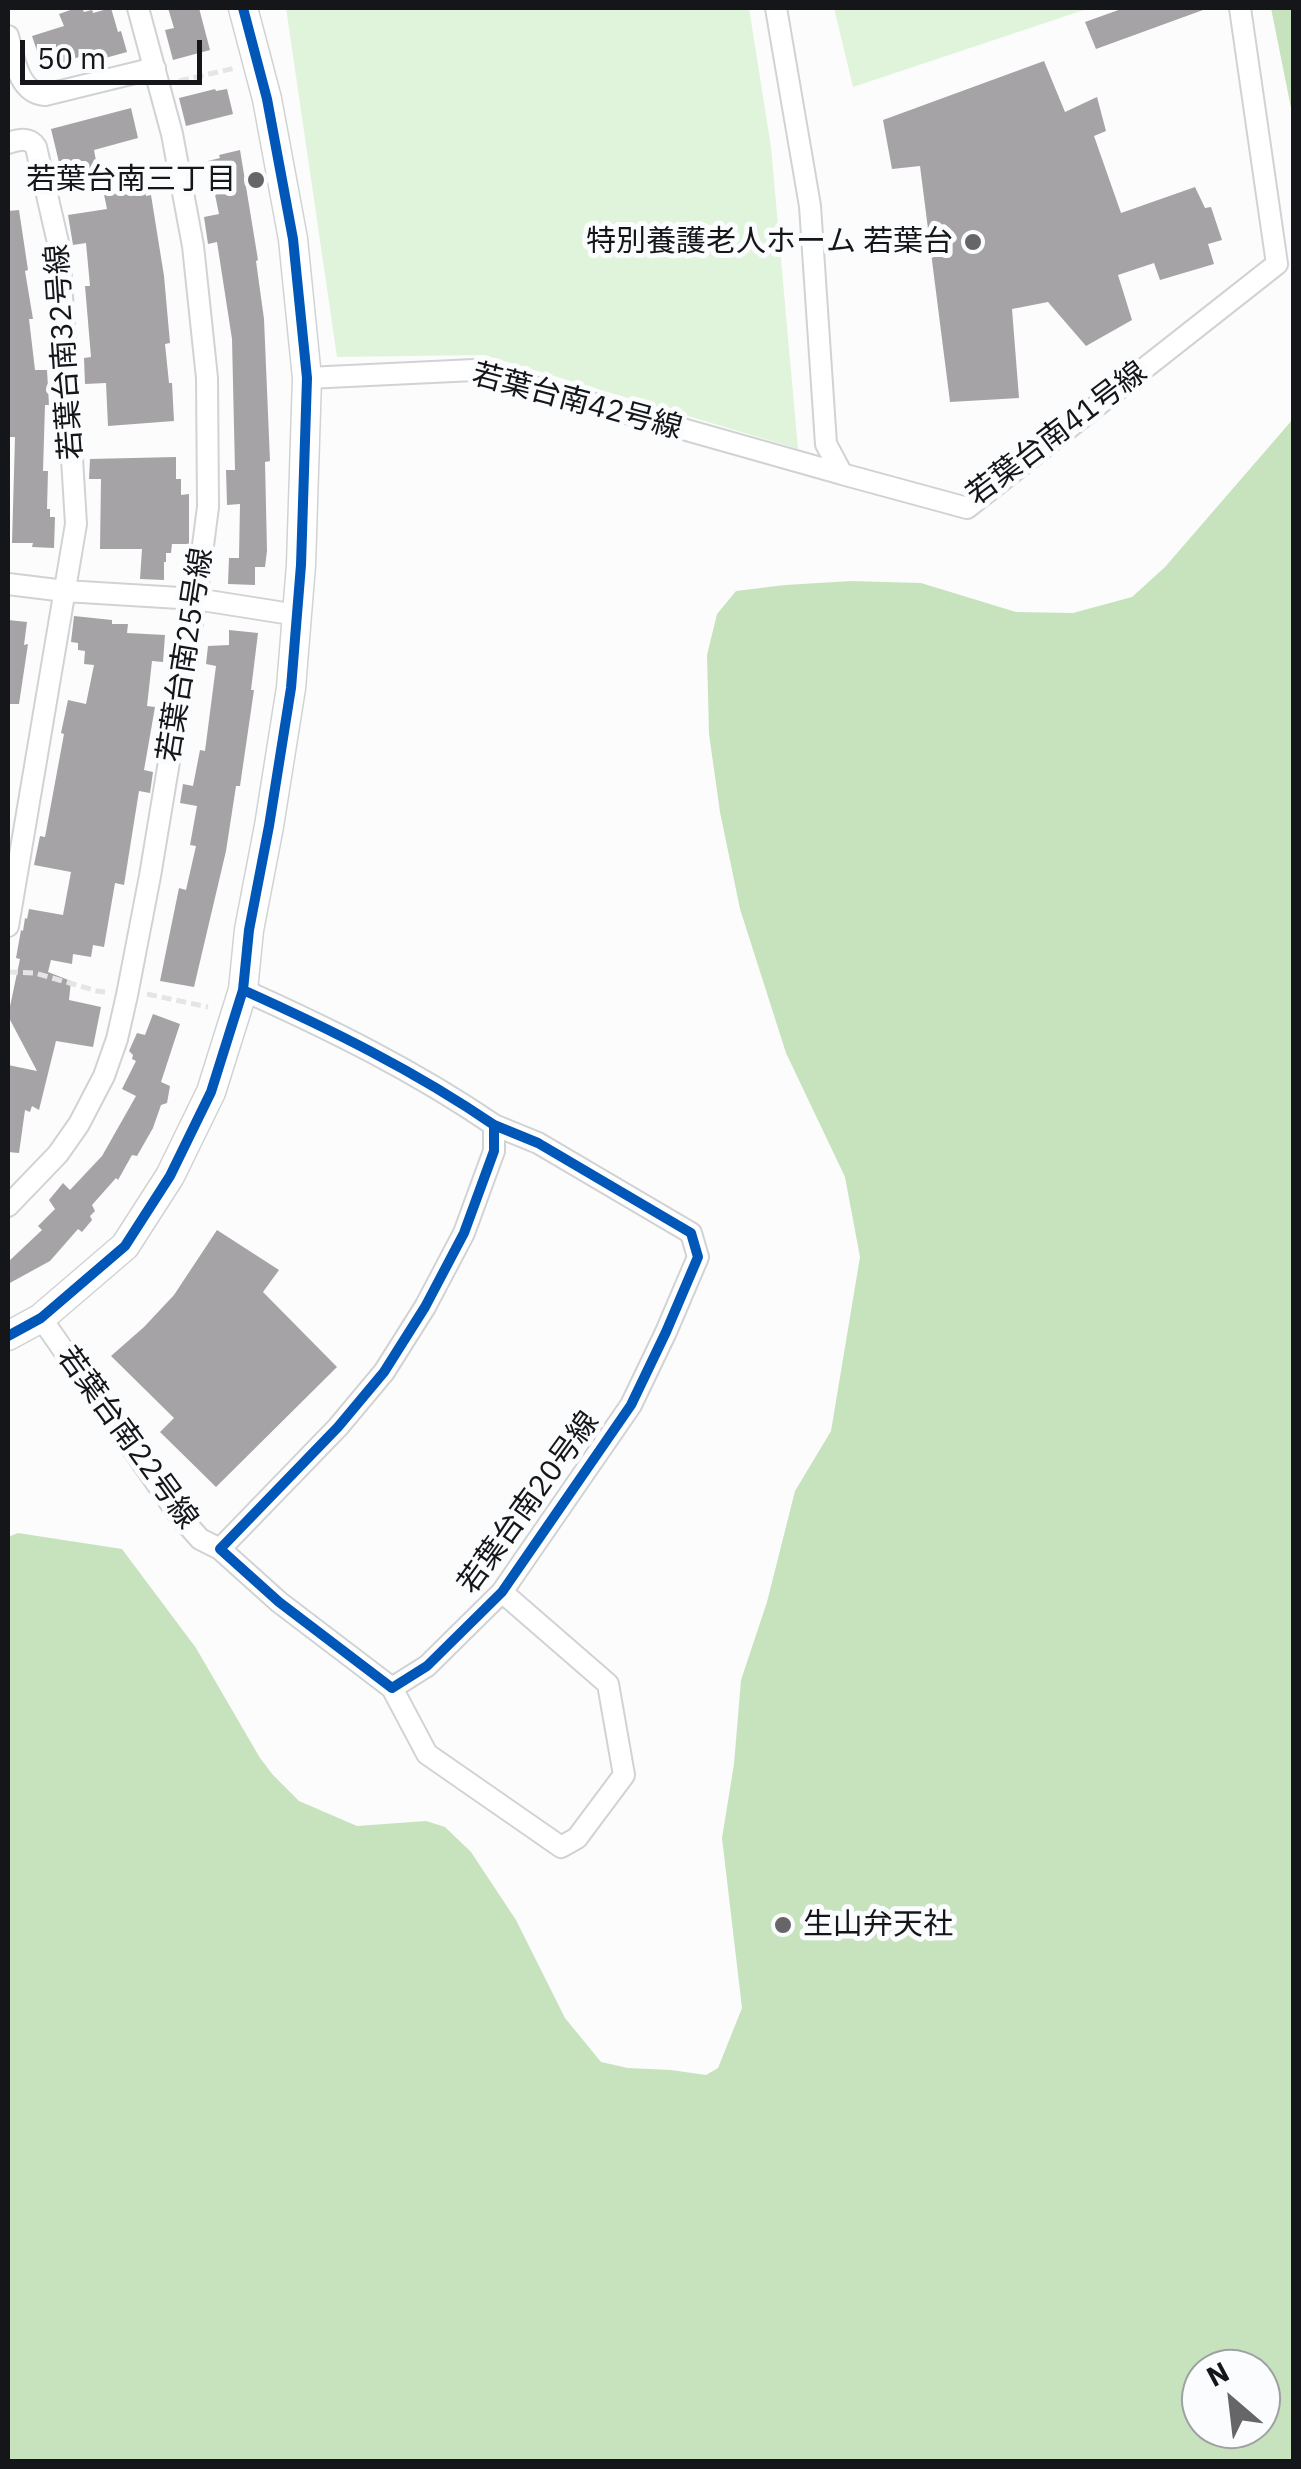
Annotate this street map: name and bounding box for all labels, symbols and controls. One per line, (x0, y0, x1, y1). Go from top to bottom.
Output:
scale bar (25, 20, 208, 82)
text: 50 m (37, 38, 106, 77)
place label: 若葉台南三丁目 (26, 162, 236, 198)
marker: 若葉台南三丁目 (245, 169, 267, 191)
place label: 特別養護老人ホーム 若葉台 (586, 224, 953, 260)
marker: 特別養護老人ホーム 若葉台 (962, 231, 984, 253)
street label: 若葉台南32号線 (40, 243, 90, 461)
street label: 若葉台南41号線 (960, 355, 1154, 513)
street label: 若葉台南42号線 (468, 357, 686, 447)
street label: 若葉台南25号線 (151, 546, 221, 764)
street label: 若葉台南22号線 (49, 1340, 205, 1536)
street label: 若葉台南20号線 (451, 1405, 607, 1601)
place label: 生山弁天社 (803, 1907, 953, 1943)
marker: 生山弁天社 (772, 1914, 794, 1936)
north arrow (1181, 2349, 1281, 2449)
text: N (1200, 2353, 1235, 2395)

